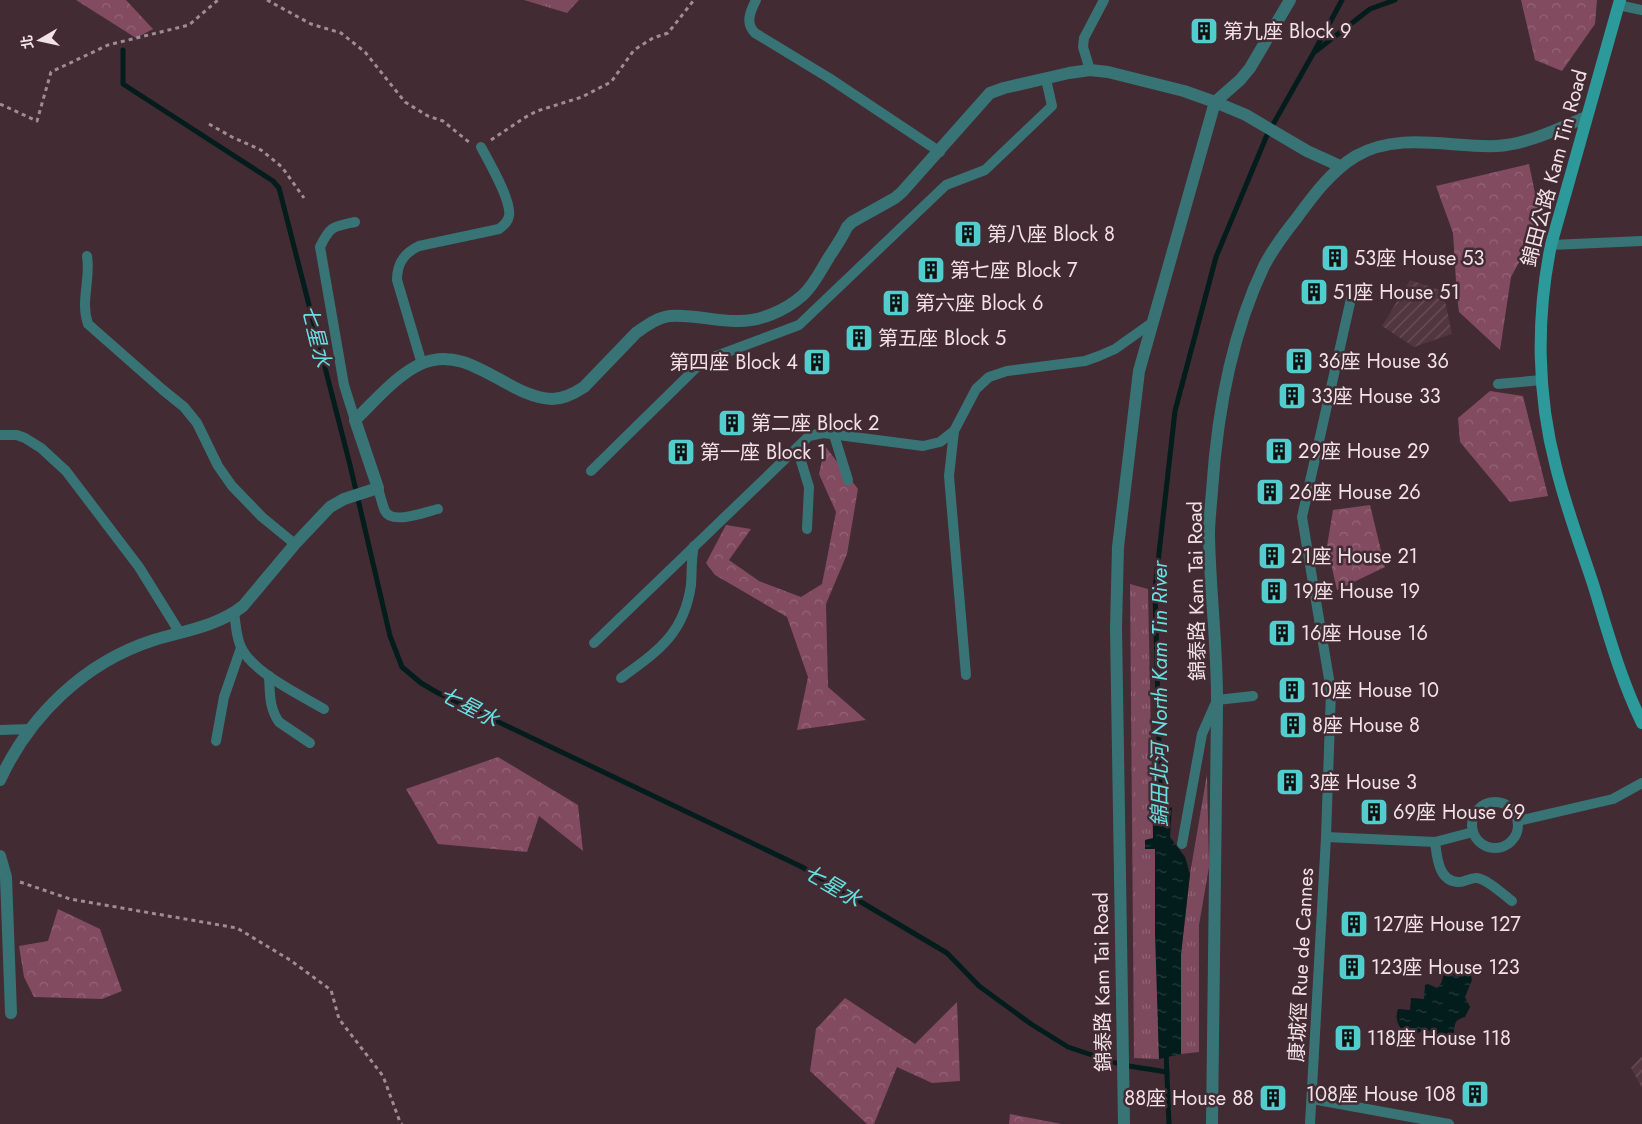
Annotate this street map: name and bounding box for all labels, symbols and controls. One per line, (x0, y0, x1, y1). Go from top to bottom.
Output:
north arrow (15, 15, 65, 65)
building icon: 第九座 Block 9 (1189, 16, 1219, 46)
place label: 第九座 Block 9 (1223, 17, 1352, 46)
text: 北 (16, 34, 38, 51)
street label: 錦田公路 Kam Tin Road (1514, 66, 1595, 270)
building icon: 第八座 Block 8 (953, 219, 983, 249)
place label: 第八座 Block 8 (987, 220, 1115, 249)
building icon: 53座 House 53 (1320, 243, 1350, 273)
place label: 53座 House 53 (1354, 244, 1485, 273)
building icon: 第七座 Block 7 (916, 255, 946, 285)
place label: 第七座 Block 7 (950, 256, 1078, 285)
building icon: 51座 House 51 (1299, 277, 1329, 307)
place label: 51座 House 51 (1333, 278, 1460, 307)
building icon: 第六座 Block 6 (881, 288, 911, 318)
place label: 第六座 Block 6 (915, 289, 1044, 318)
water label: 七星水 (294, 302, 338, 371)
building icon: 第五座 Block 5 (844, 323, 874, 353)
place label: 第五座 Block 5 (878, 324, 1006, 353)
building icon: 36座 House 36 (1284, 346, 1314, 376)
building icon: 第四座 Block 4 (802, 347, 832, 377)
place label: 36座 House 36 (1318, 347, 1449, 376)
place label: 第四座 Block 4 (669, 348, 798, 377)
building icon: 33座 House 33 (1277, 381, 1307, 411)
place label: 33座 House 33 (1311, 382, 1441, 411)
building icon: 第二座 Block 2 (717, 408, 747, 438)
place label: 第二座 Block 2 (751, 409, 879, 438)
building icon: 29座 House 29 (1264, 436, 1294, 466)
building icon: 第一座 Block 1 (666, 437, 696, 467)
place label: 29座 House 29 (1298, 437, 1430, 466)
place label: 第一座 Block 1 (700, 438, 826, 467)
building icon: 26座 House 26 (1255, 477, 1285, 507)
place label: 26座 House 26 (1289, 478, 1421, 507)
street label: 錦泰路 Kam Tai Road (1180, 501, 1213, 681)
building icon: 21座 House 21 (1257, 541, 1287, 571)
place label: 21座 House 21 (1291, 542, 1418, 571)
water label: 錦田北河 North Kam Tin River (1145, 560, 1175, 827)
building icon: 19座 House 19 (1259, 576, 1289, 606)
place label: 19座 House 19 (1293, 577, 1420, 606)
building icon: 16座 House 16 (1267, 618, 1297, 648)
place label: 16座 House 16 (1301, 619, 1428, 648)
building icon: 10座 House 10 (1277, 675, 1307, 705)
place label: 10座 House 10 (1311, 676, 1439, 705)
water label: 七星水 (434, 679, 505, 735)
building icon: 8座 House 8 (1278, 710, 1308, 740)
place label: 8座 House 8 (1312, 711, 1420, 740)
building icon: 3座 House 3 (1275, 767, 1305, 797)
place label: 3座 House 3 (1309, 768, 1417, 797)
building icon: 69座 House 69 (1359, 797, 1389, 827)
place label: 69座 House 69 (1393, 798, 1525, 827)
water label: 七星水 (797, 857, 868, 915)
street label: 康城徑 Rue de Cannes (1282, 867, 1321, 1063)
street label: 錦泰路 Kam Tai Road (1086, 892, 1119, 1072)
building icon: 127座 House 127 (1339, 909, 1369, 939)
place label: 127座 House 127 (1373, 910, 1521, 939)
building icon: 123座 House 123 (1337, 952, 1367, 982)
place label: 123座 House 123 (1371, 953, 1520, 982)
building icon: 118座 House 118 (1333, 1023, 1363, 1053)
place label: 118座 House 118 (1367, 1024, 1511, 1053)
building icon: 108座 House 108 (1460, 1079, 1490, 1109)
place label: 108座 House 108 (1306, 1080, 1456, 1109)
building icon: 88座 House 88 (1258, 1083, 1288, 1113)
place label: 88座 House 88 (1124, 1084, 1254, 1113)

